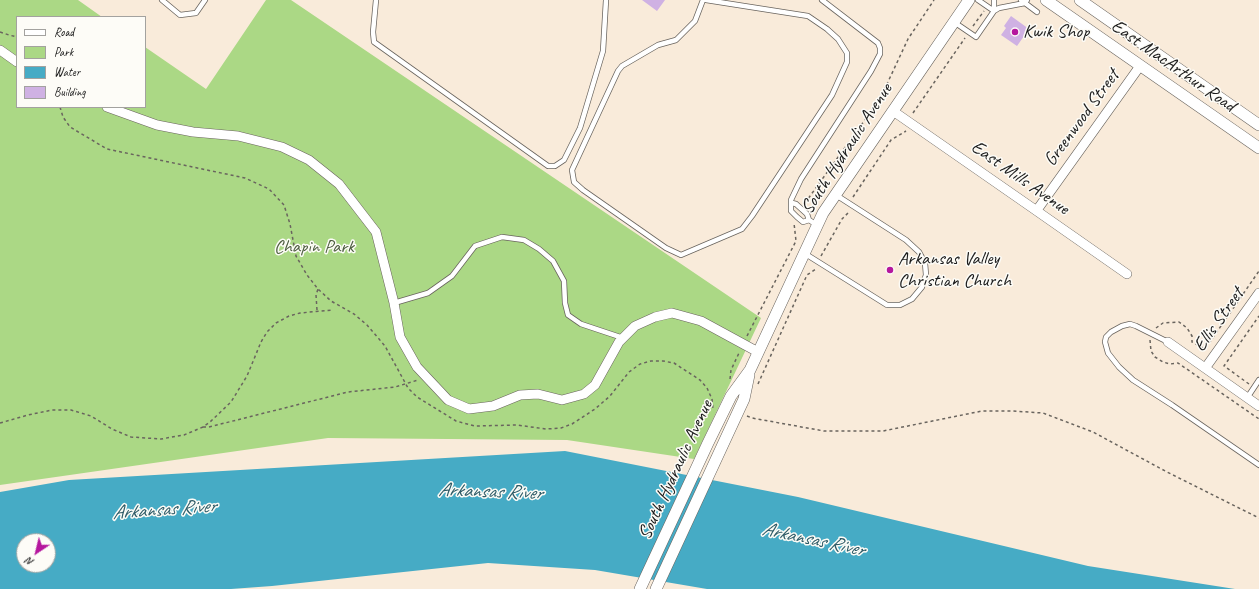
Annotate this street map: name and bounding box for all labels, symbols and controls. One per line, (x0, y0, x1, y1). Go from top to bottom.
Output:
street label: East MacArthur Road (1107, 15, 1239, 117)
legend (16, 16, 146, 108)
place label: Kwik Shop (1023, 21, 1089, 43)
text: Road (54, 24, 74, 40)
marker: Kwik Shop (1010, 27, 1020, 37)
text: Park (54, 44, 73, 60)
text: Water (54, 64, 80, 80)
street label: Greenwood Street (1039, 65, 1125, 171)
street label: South Hydraulic Avenue (796, 79, 898, 219)
text: Building (54, 84, 86, 100)
street label: East Mills Avenue (967, 136, 1073, 220)
park label: Chapin Park (274, 236, 354, 258)
place label: Arkansas Valley Christian Church (898, 248, 1011, 292)
marker: Arkansas Valley Christian Church (885, 265, 895, 275)
street label: Ellis Street (1189, 284, 1249, 356)
street label: South Hydraulic Avenue (634, 397, 718, 543)
water label: Arkansas River (438, 478, 542, 506)
water label: Arkansas River (111, 494, 217, 526)
water label: Arkansas River (760, 517, 866, 563)
north arrow (16, 533, 56, 573)
text: N (23, 554, 36, 570)

